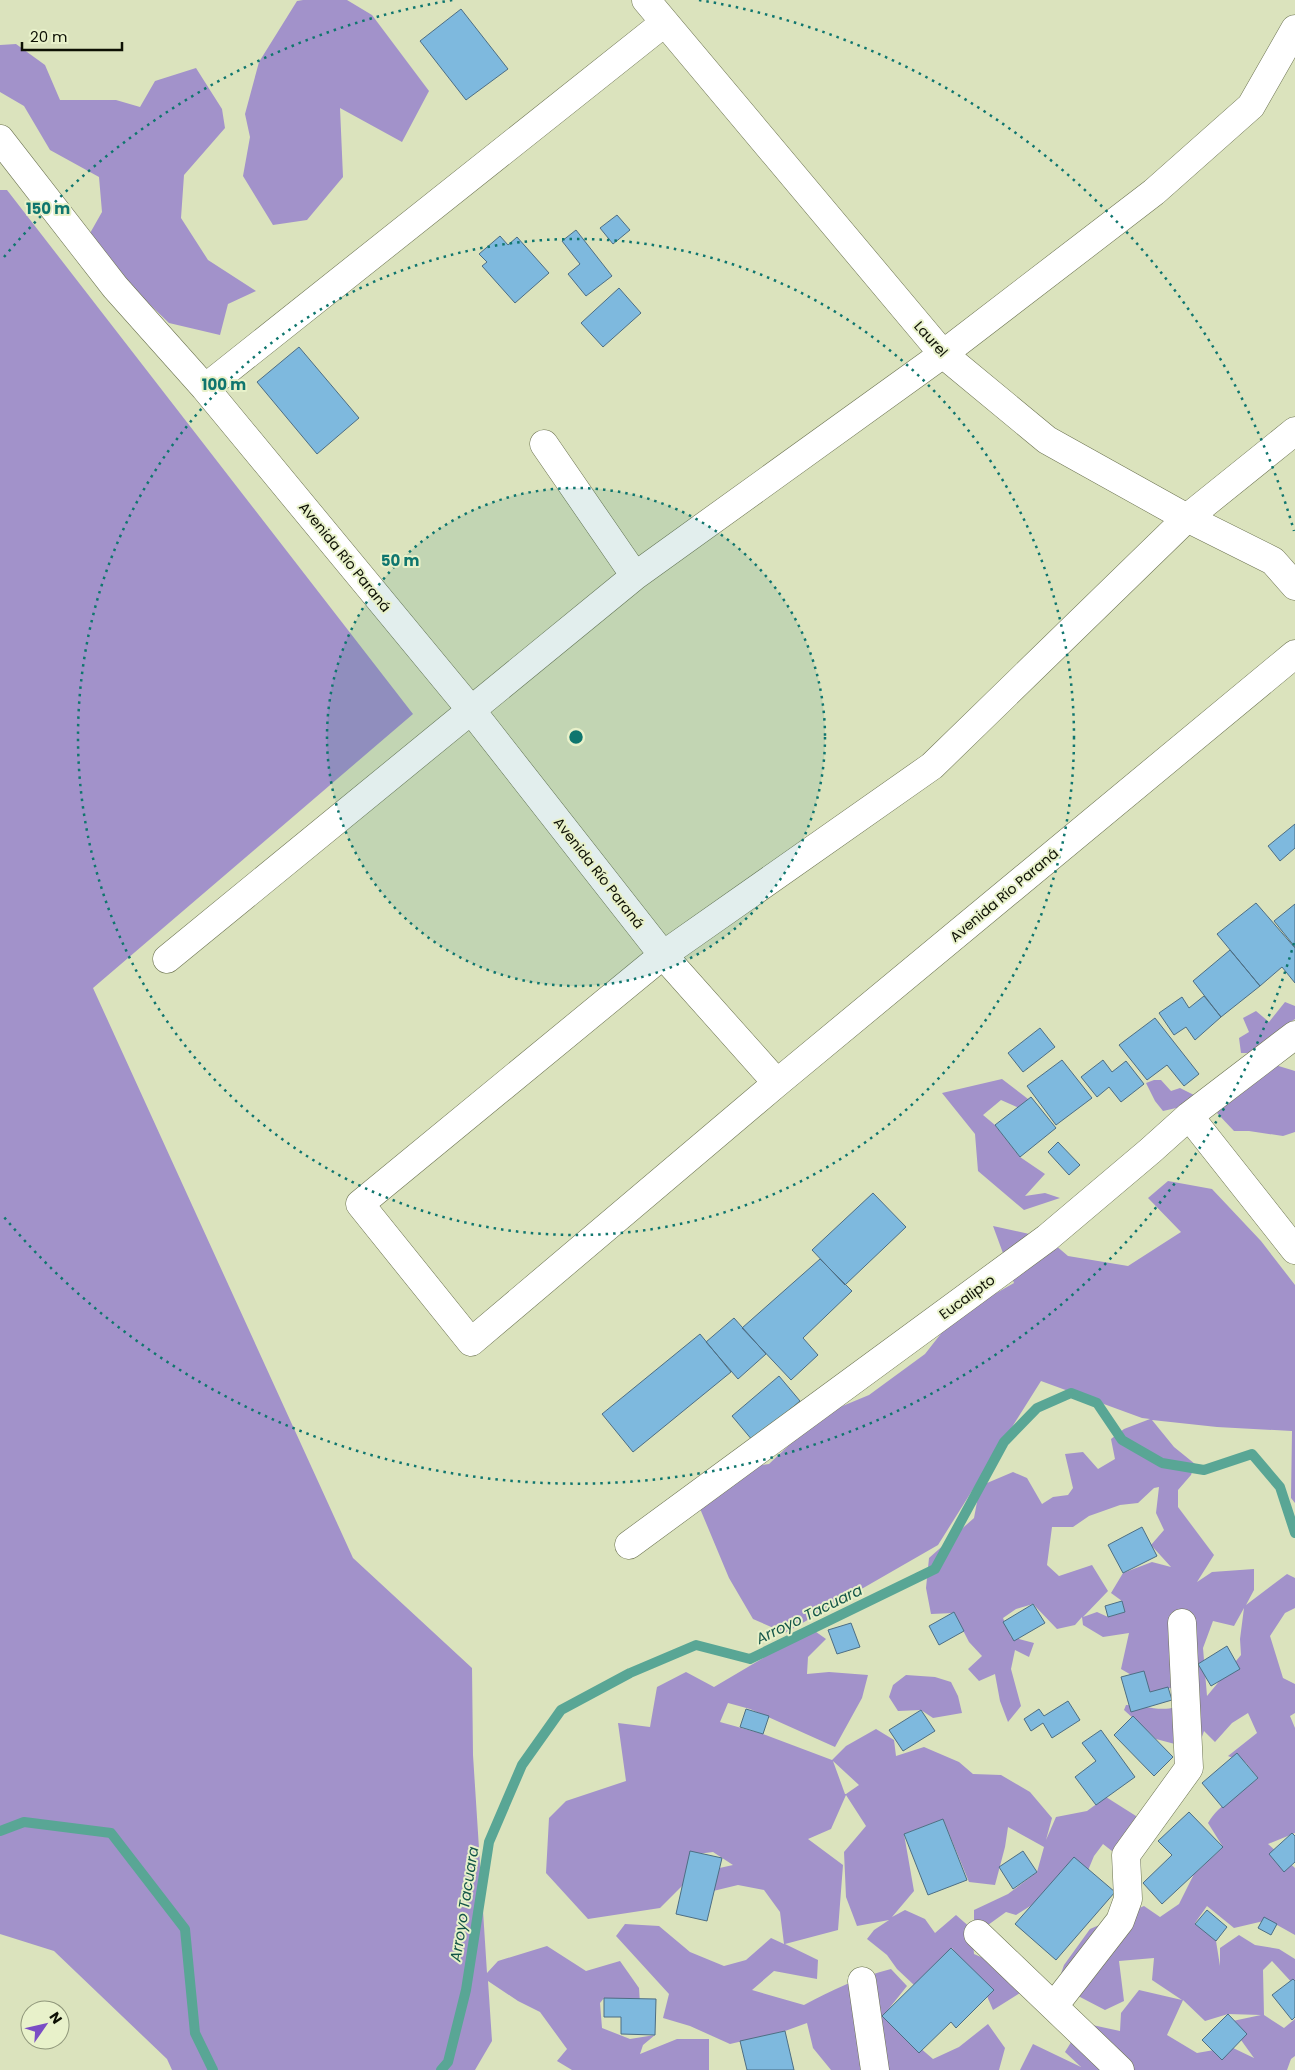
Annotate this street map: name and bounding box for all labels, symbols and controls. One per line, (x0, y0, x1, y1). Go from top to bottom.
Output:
scale bar (22, 20, 122, 52)
text: 20 m (30, 26, 68, 47)
text: 150 m (26, 198, 70, 219)
street label: Laurel (910, 317, 952, 361)
text: 100 m (202, 374, 246, 395)
street label: Avenida Río Paraná (294, 498, 396, 616)
text: 50 m (381, 550, 419, 571)
centre of rings (567, 728, 585, 746)
street label: Avenida Río Paraná (549, 813, 649, 933)
street label: Avenida Río Paraná (945, 844, 1063, 946)
street label: Eucalipto (935, 1270, 999, 1324)
water label: Arroyo Tacuara (751, 1579, 866, 1649)
water label: Arroyo Tacuara (444, 1845, 483, 1964)
north arrow (20, 2000, 70, 2050)
text: N (45, 2008, 67, 2028)

